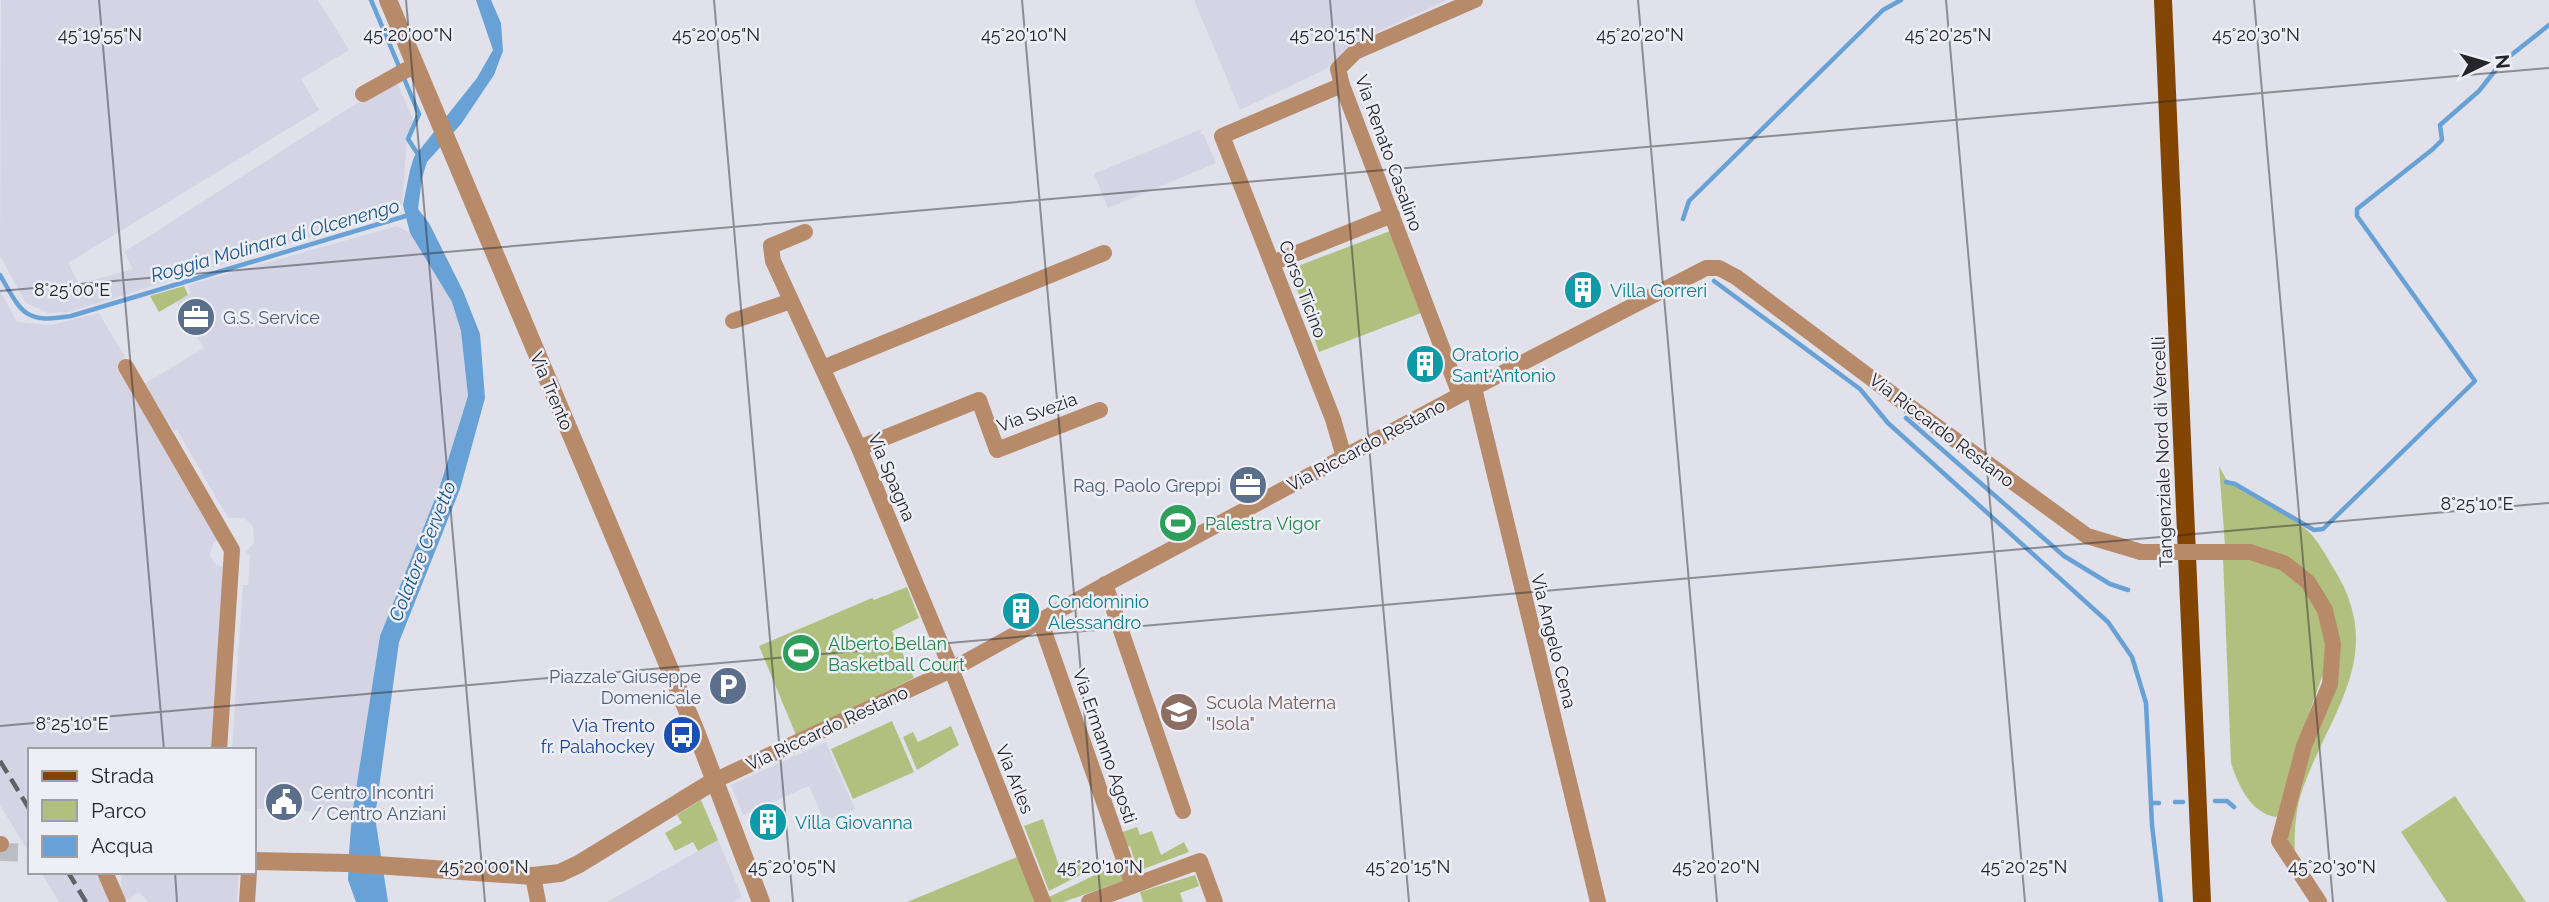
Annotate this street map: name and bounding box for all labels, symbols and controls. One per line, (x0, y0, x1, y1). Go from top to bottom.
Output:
text: 45°19'55"N (58, 24, 142, 45)
text: 45°20'00"N (363, 24, 453, 45)
text: 45°20'05"N (672, 24, 760, 45)
text: 45°20'10"N (981, 24, 1067, 45)
text: 45°20'15"N (1290, 24, 1374, 45)
text: 45°20'20"N (1596, 24, 1684, 45)
text: 45°20'25"N (1905, 24, 1991, 45)
text: 45°20'30"N (2212, 24, 2300, 45)
north arrow (2451, 28, 2521, 98)
text: N (2491, 53, 2515, 70)
street label: Via Renato Casalino (1351, 72, 1427, 234)
water label: Roggia Molinara di Olcenengo (148, 194, 402, 286)
street label: Corso Ticino (1275, 237, 1331, 341)
building icon: Villa Gorreri (1562, 269, 1604, 311)
text: 8°25'00"E (34, 279, 110, 300)
place label: Villa Gorreri (1610, 280, 1707, 301)
office icon: G.S. Service (175, 296, 217, 338)
place label: G.S. Service (223, 307, 320, 328)
street label: Tangenziale Nord di Vercelli (2147, 336, 2177, 568)
building icon: Oratorio Sant'Antonio (1404, 343, 1446, 385)
place label: Oratorio Sant'Antonio (1452, 344, 1556, 386)
street label: Via Trento (526, 349, 578, 434)
street label: Via Riccardo Restano (1865, 369, 2019, 491)
street label: Via Svezia (994, 388, 1080, 436)
street label: Via Riccardo Restano (1283, 394, 1449, 496)
street label: Via Spagna (864, 430, 920, 524)
office icon: Rag. Paolo Greppi (1227, 464, 1269, 506)
place label: Rag. Paolo Greppi (1073, 475, 1221, 496)
water label: Colatore Cervetto (384, 478, 460, 624)
text: 8°25'10"E (2441, 493, 2514, 514)
sports icon: Palestra Vigor (1157, 502, 1199, 544)
place label: Palestra Vigor (1205, 513, 1321, 534)
street label: Via Angelo Cena (1527, 572, 1581, 710)
building icon: Condominio Alessandro (1000, 590, 1042, 632)
place label: Condominio Alessandro (1048, 591, 1149, 633)
sports icon: Alberto Bellan Basketball Court (780, 632, 822, 674)
place label: Alberto Bellan Basketball Court (828, 633, 965, 675)
parking icon: Piazzale Giuseppe Domenicale (707, 665, 749, 707)
place label: Piazzale Giuseppe Domenicale (549, 666, 701, 708)
street label: Via Ermanno Agosti (1069, 666, 1141, 826)
street label: Via Riccardo Restano (743, 681, 911, 775)
school or university icon: Scuola Materna "Isola" (1158, 691, 1200, 733)
place label: Scuola Materna "Isola" (1206, 692, 1336, 734)
text: 8°25'10"E (36, 713, 109, 734)
bus stop icon: Via Trento fr. Palahockey (661, 714, 703, 756)
place label: Via Trento fr. Palahockey (541, 715, 655, 757)
street label: Via Arles (992, 741, 1038, 817)
legend (28, 748, 256, 874)
text: Strada (91, 763, 154, 788)
public building icon: Centro Incontri / Centro Anziani (263, 781, 305, 823)
place label: Centro Incontri / Centro Anziani (311, 782, 446, 824)
text: Parco (91, 798, 146, 823)
building icon: Villa Giovanna (747, 801, 789, 843)
place label: Villa Giovanna (795, 812, 913, 833)
text: Acqua (91, 833, 153, 858)
text: 45°20'00"N (439, 856, 529, 877)
text: 45°20'05"N (748, 856, 836, 877)
text: 45°20'10"N (1057, 856, 1143, 877)
text: 45°20'15"N (1366, 856, 1450, 877)
text: 45°20'20"N (1672, 856, 1760, 877)
text: 45°20'25"N (1981, 856, 2067, 877)
text: 45°20'30"N (2288, 856, 2376, 877)

